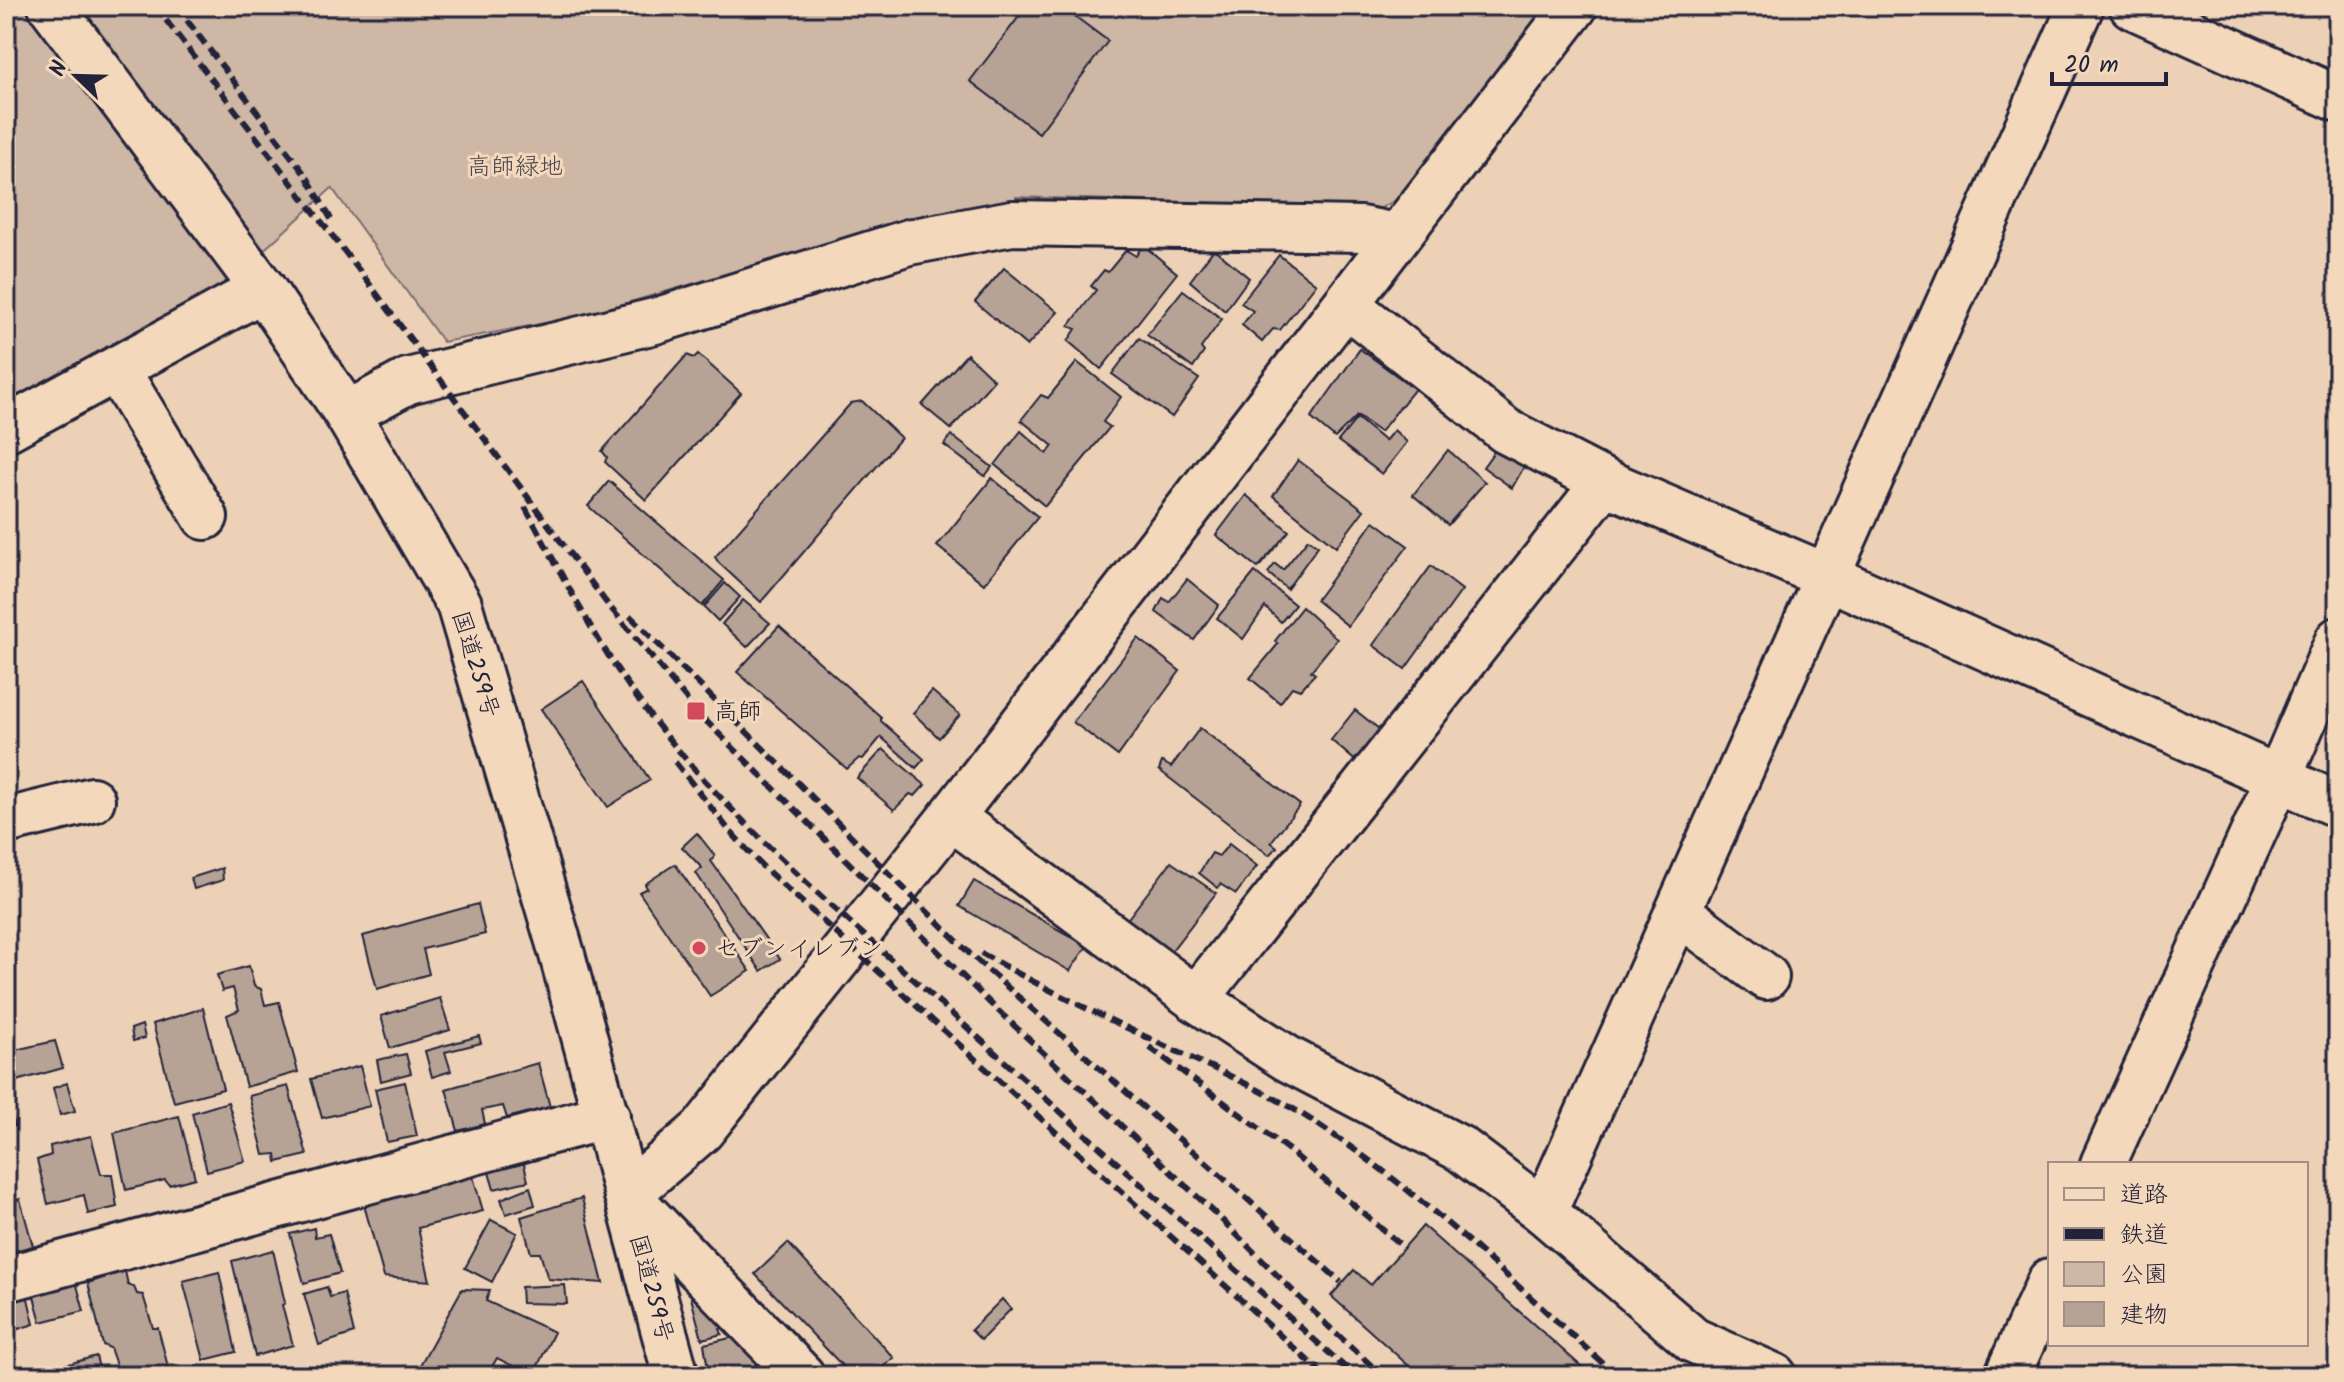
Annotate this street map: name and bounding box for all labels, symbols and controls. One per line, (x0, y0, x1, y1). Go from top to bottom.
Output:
north arrow (36, 36, 116, 116)
scale bar (2052, 36, 2166, 86)
text: 20 m (2064, 46, 2119, 85)
text: N (41, 56, 79, 82)
park label: 高師緑地 (467, 148, 563, 187)
street label: 国道259号 (440, 606, 509, 723)
place label: 高師 (714, 693, 762, 732)
marker: 高師 (685, 700, 707, 722)
place label: セブンイレブン (715, 930, 883, 969)
marker: セブンイレブン (690, 939, 708, 957)
legend (2048, 1162, 2308, 1346)
text: 道路 (2120, 1176, 2168, 1215)
text: 鉄道 (2120, 1216, 2168, 1255)
street label: 国道259号 (617, 1230, 684, 1347)
text: 公園 (2120, 1256, 2168, 1295)
text: 建物 (2120, 1296, 2168, 1335)

